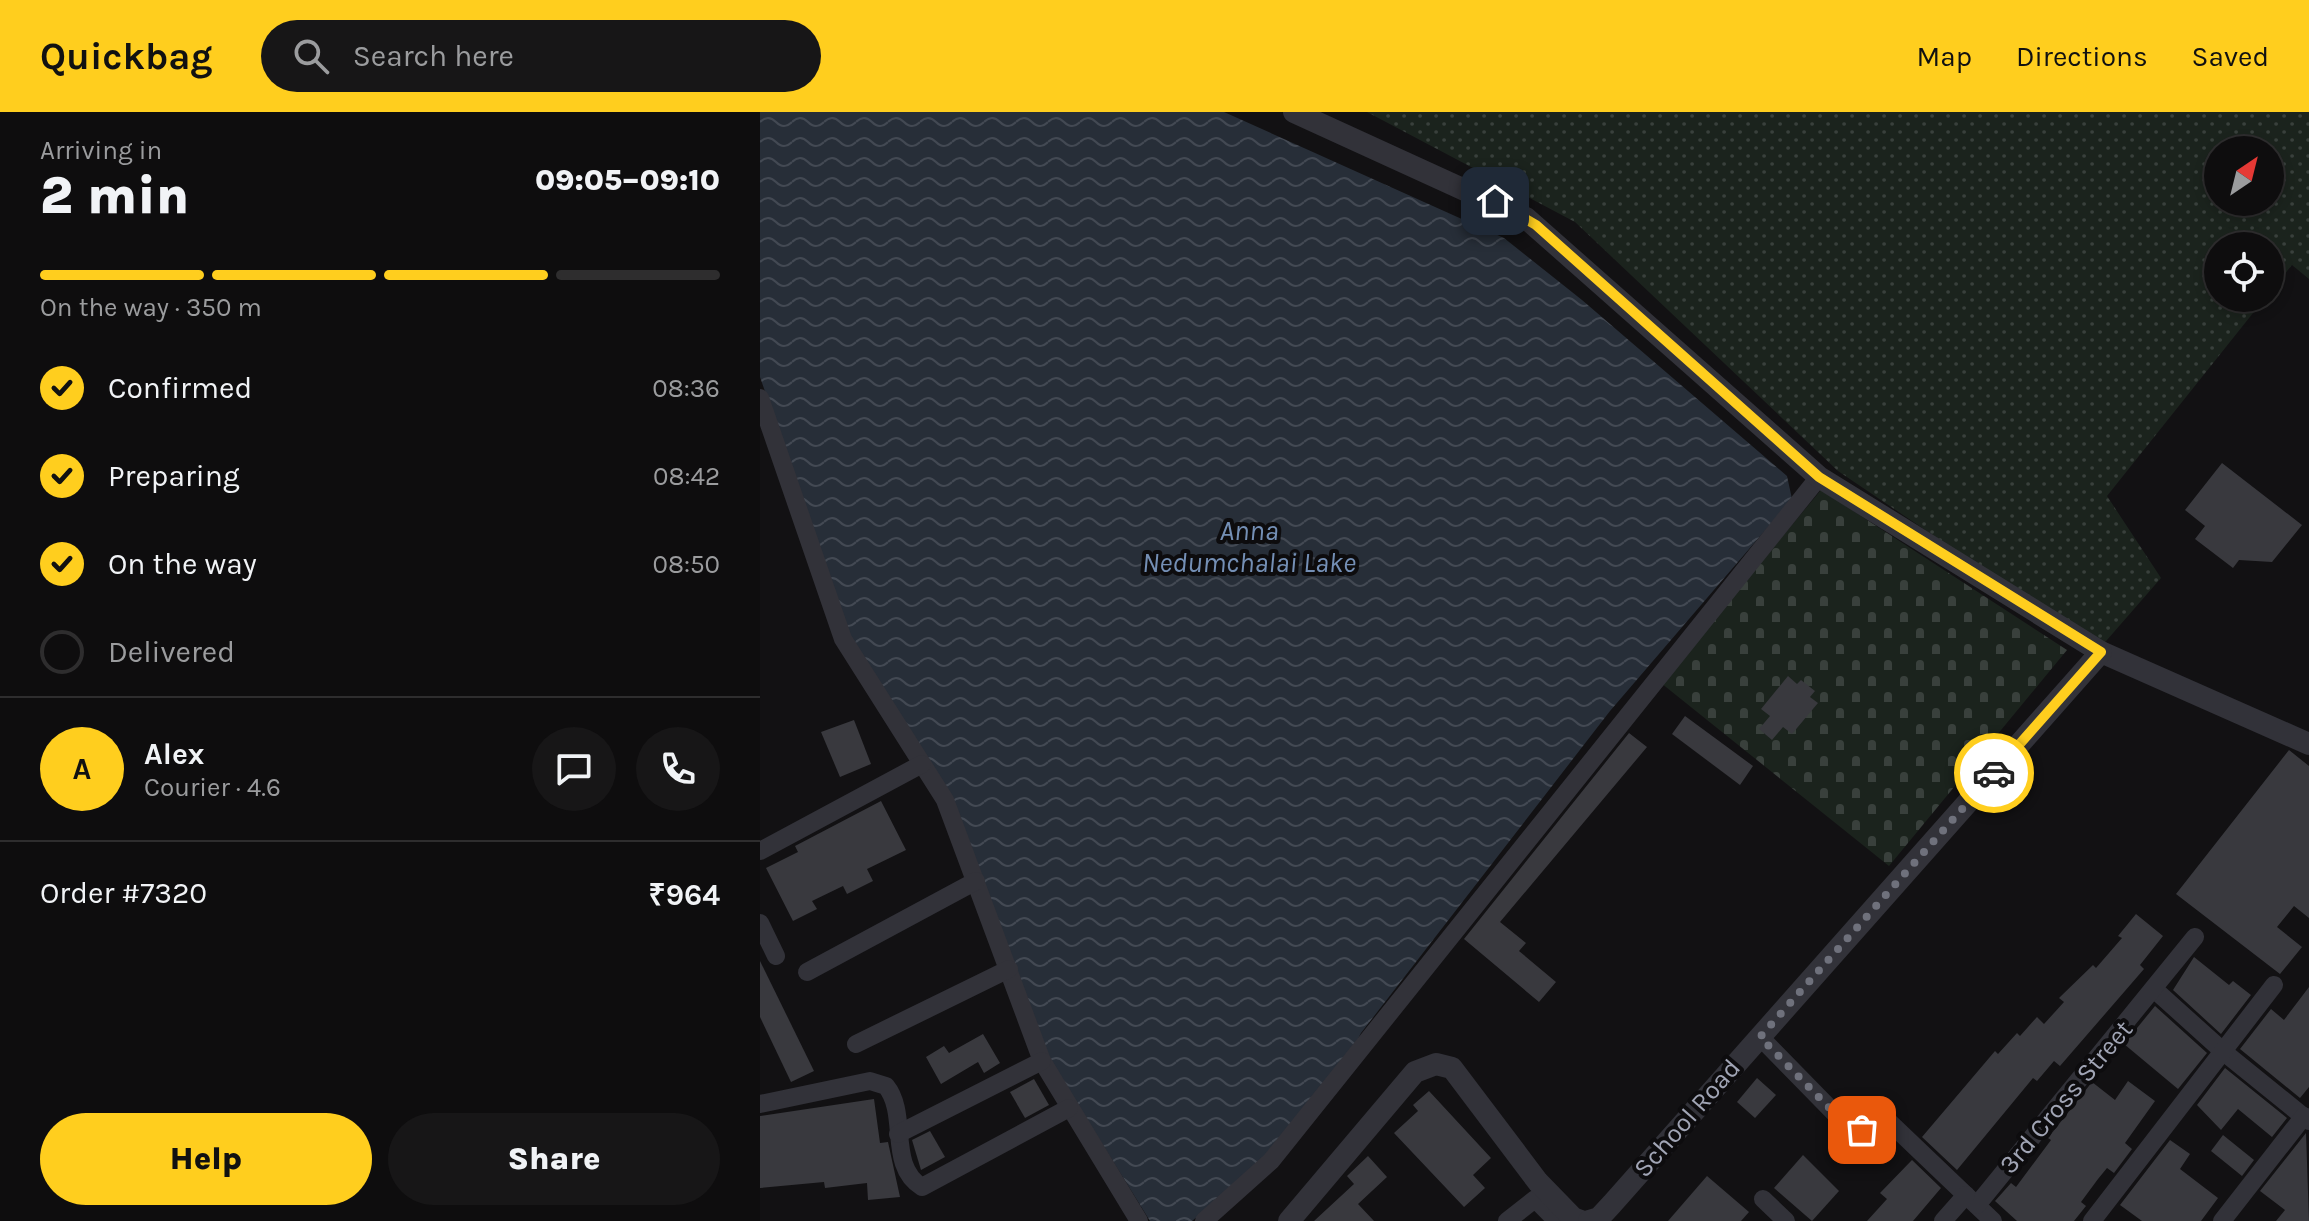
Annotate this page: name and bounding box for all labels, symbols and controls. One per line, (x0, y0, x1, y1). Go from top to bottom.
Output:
search box (261, 20, 821, 92)
text: Quickbag (40, 34, 213, 79)
icon: search (289, 34, 333, 78)
text: Search here (353, 38, 514, 74)
text: Map (1917, 40, 1972, 73)
text: Directions (2016, 40, 2148, 73)
text: Saved (2192, 40, 2269, 73)
text: Arriving in (40, 135, 162, 166)
north arrow (2204, 136, 2284, 216)
map controls (2204, 136, 2284, 312)
text: 09:05–09:10 (535, 162, 720, 198)
text: 2 min (40, 165, 189, 226)
pin (1461, 167, 1529, 235)
icon: home (1473, 179, 1517, 223)
button: locate (2204, 232, 2284, 312)
text: On the way · 350 m (40, 292, 262, 323)
icon: check (40, 366, 84, 410)
text: Confirmed (108, 370, 252, 406)
text: 08:36 (652, 373, 720, 404)
icon: check (40, 454, 84, 498)
text: Preparing (108, 458, 240, 494)
text: 08:42 (653, 461, 720, 492)
water label: Anna Nedumchalai Lake (1142, 514, 1356, 579)
icon: check (40, 542, 84, 586)
text: On the way (108, 546, 257, 582)
text: 08:50 (652, 549, 720, 580)
text: Delivered (108, 634, 235, 670)
button: chat (532, 727, 616, 811)
button: phone (636, 727, 720, 811)
courier (1954, 733, 2034, 813)
text: Alex (144, 736, 204, 772)
text: A (73, 751, 91, 787)
icon: car (1972, 751, 2016, 795)
text: Courier · 4.6 (144, 772, 281, 803)
text: Order #7320 (40, 875, 207, 911)
text: ₹964 (648, 877, 720, 913)
street label: 3rd Cross Street (1993, 1014, 2139, 1180)
street label: School Road (1627, 1053, 1747, 1183)
pin (1828, 1096, 1896, 1164)
icon: bag (1840, 1108, 1884, 1152)
button: Help (40, 1113, 372, 1205)
button: Share (388, 1113, 720, 1205)

